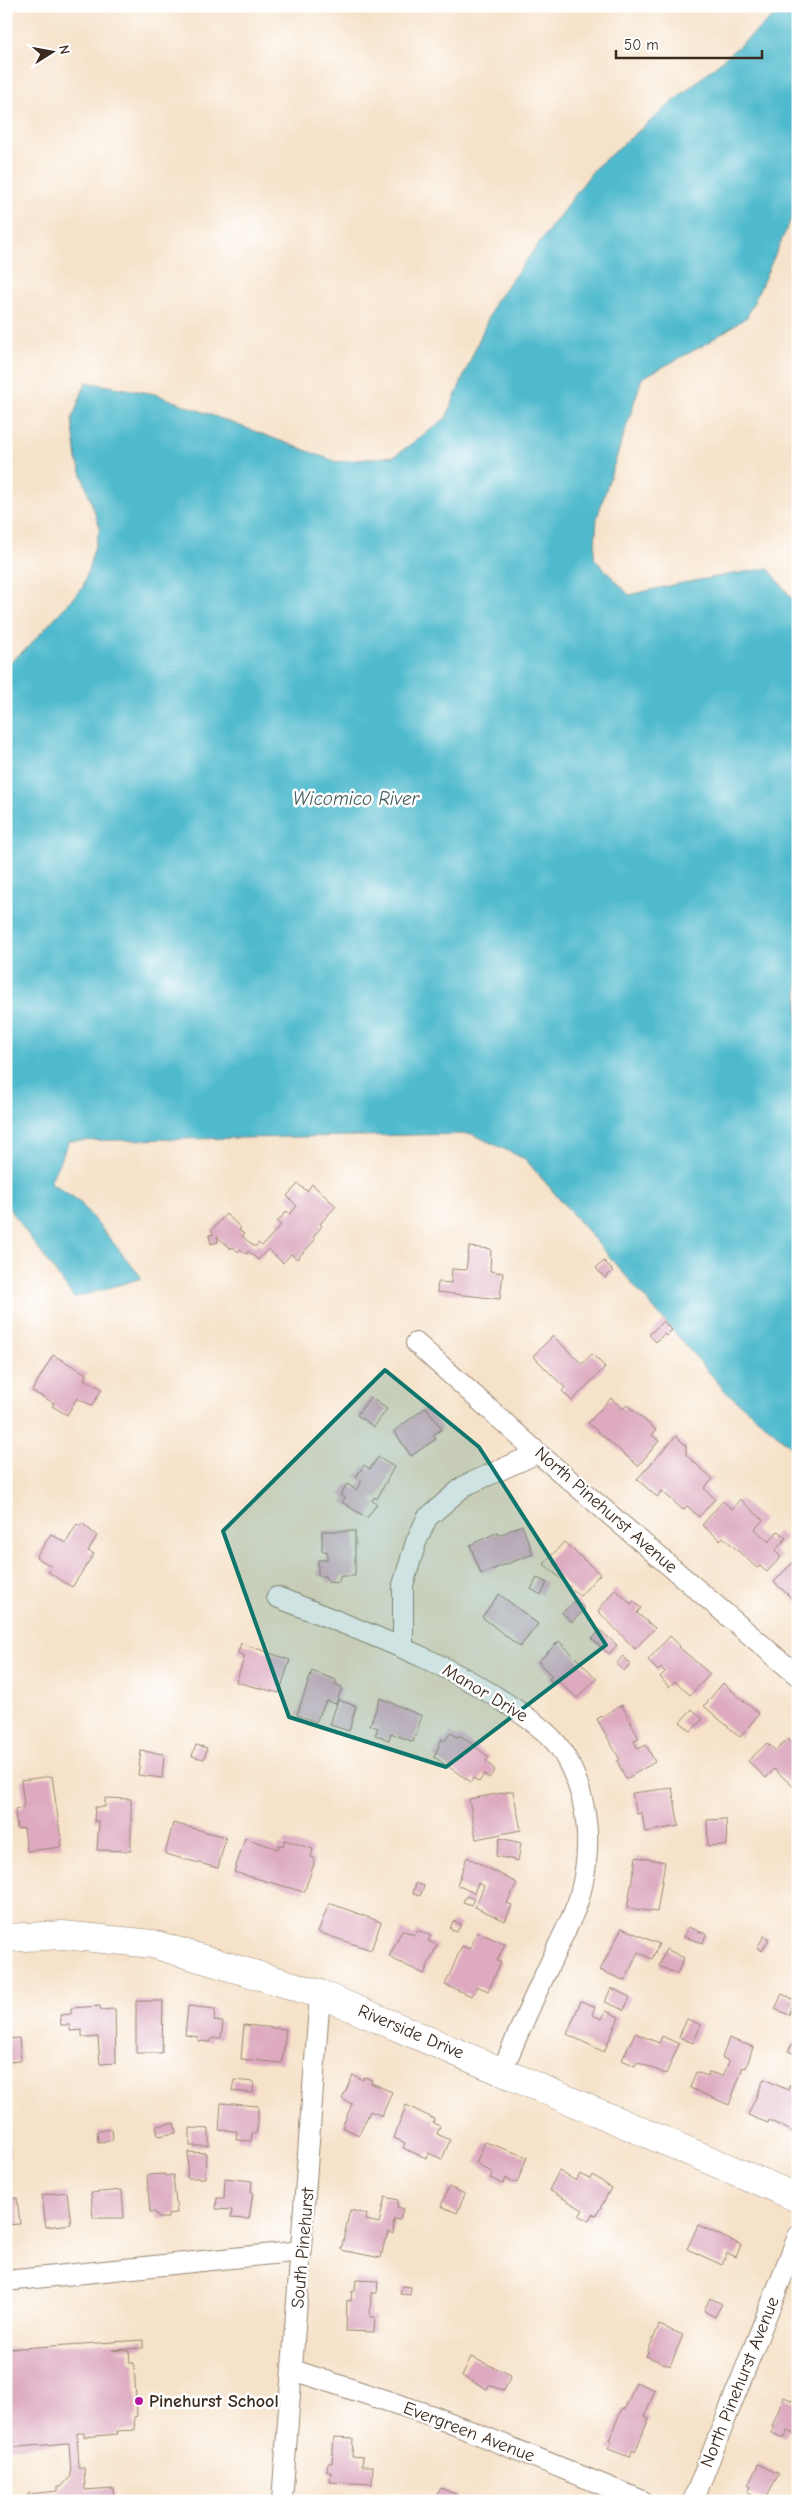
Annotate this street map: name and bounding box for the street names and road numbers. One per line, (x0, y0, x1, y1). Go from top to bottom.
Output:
street label: North Pinehurst Avenue (530, 1442, 682, 1578)
street label: Manor Drive (439, 1659, 531, 1727)
street label: Riverside Drive (355, 2000, 467, 2064)
street label: South Pinehurst (287, 2186, 319, 2309)
street label: North Pinehurst Avenue (696, 2294, 784, 2470)
street label: Evergreen Avenue (400, 2397, 538, 2467)

